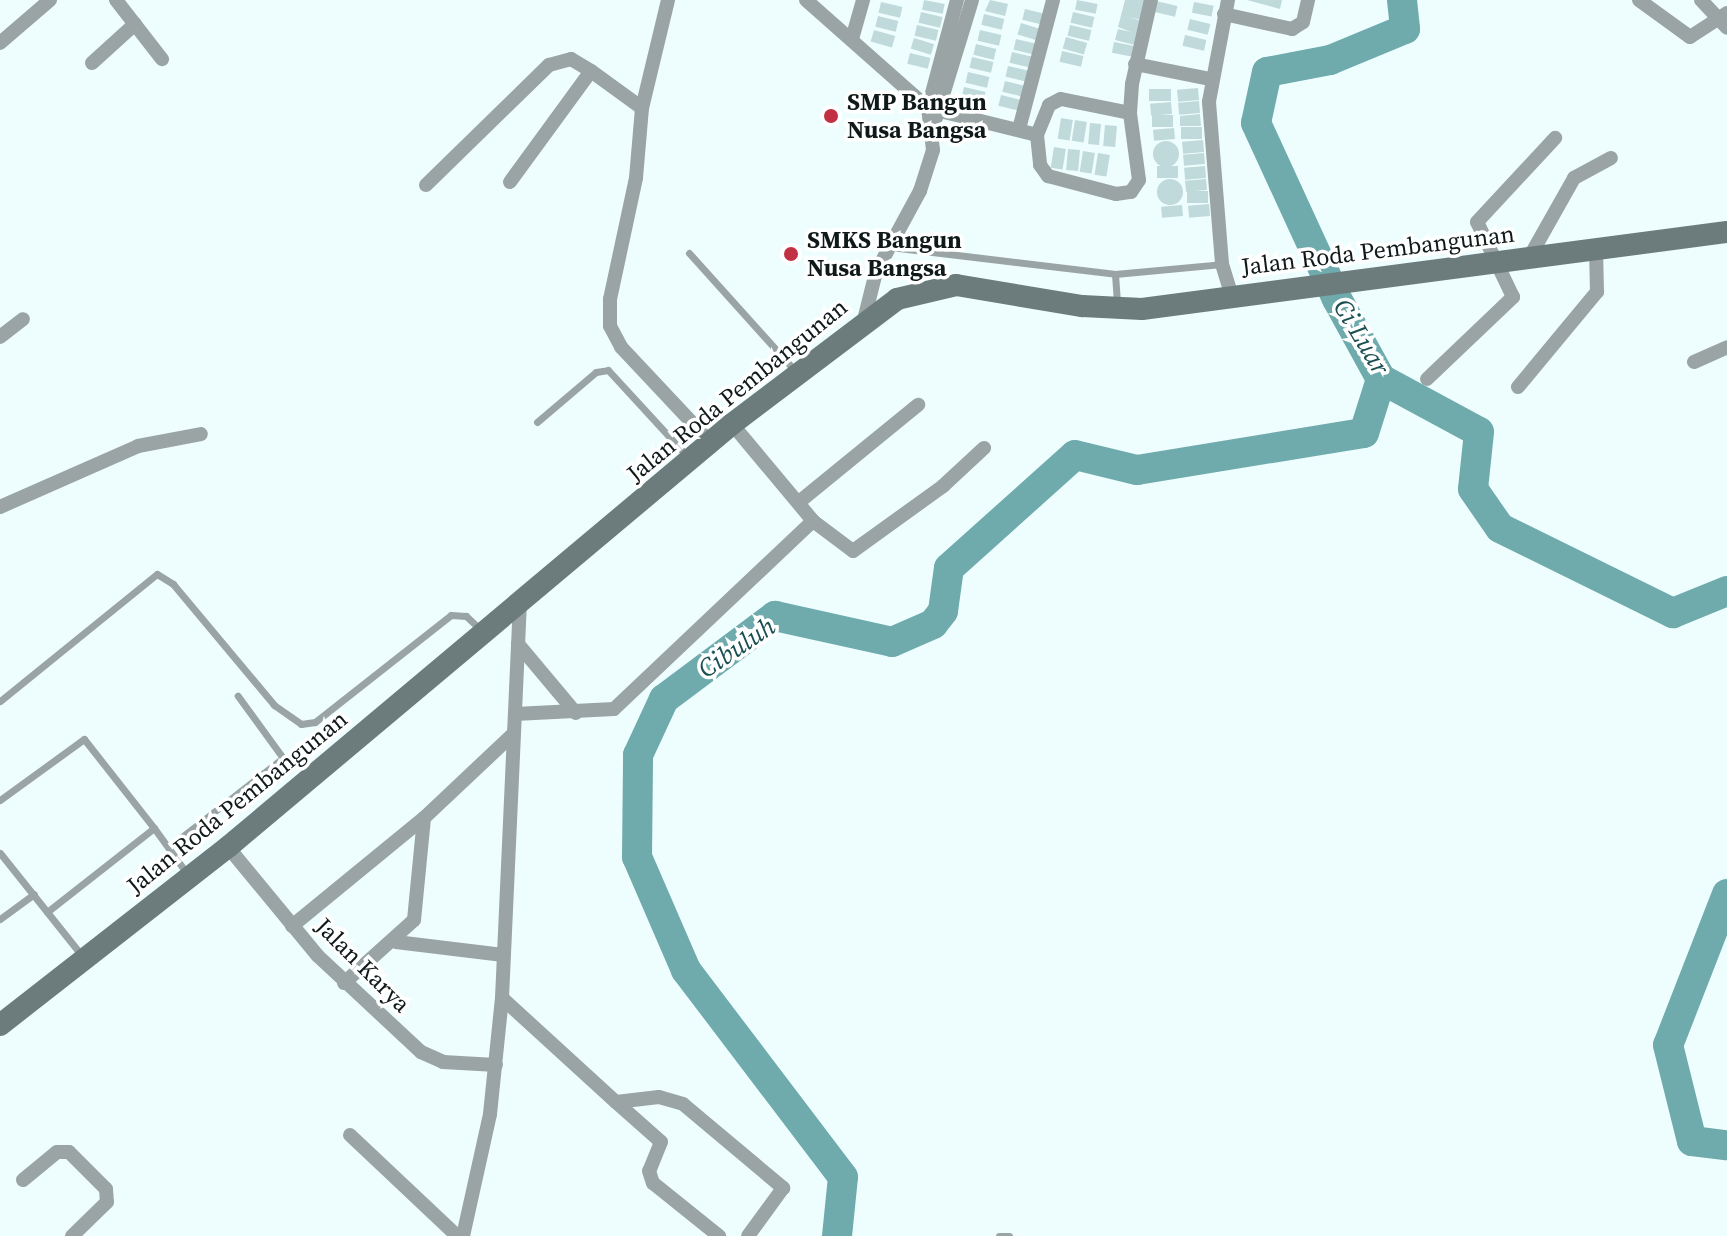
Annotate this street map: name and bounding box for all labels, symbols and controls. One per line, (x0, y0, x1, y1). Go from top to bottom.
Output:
place label: SMP Bangun Nusa Bangsa (847, 88, 987, 144)
marker: SMP Bangun Nusa Bangsa (822, 107, 840, 125)
street label: Jalan Roda Pembangunan (1240, 219, 1516, 281)
place label: SMKS Bangun Nusa Bangsa (807, 226, 962, 282)
marker: SMKS Bangun Nusa Bangsa (782, 245, 800, 263)
street label: Jalan Roda Pembangunan (621, 292, 853, 488)
water label: Ci Luar (1326, 293, 1396, 381)
water label: Cibuluh (693, 611, 781, 685)
street label: Jalan Roda Pembangunan (121, 704, 353, 900)
street label: Jalan Karya (310, 912, 416, 1018)

